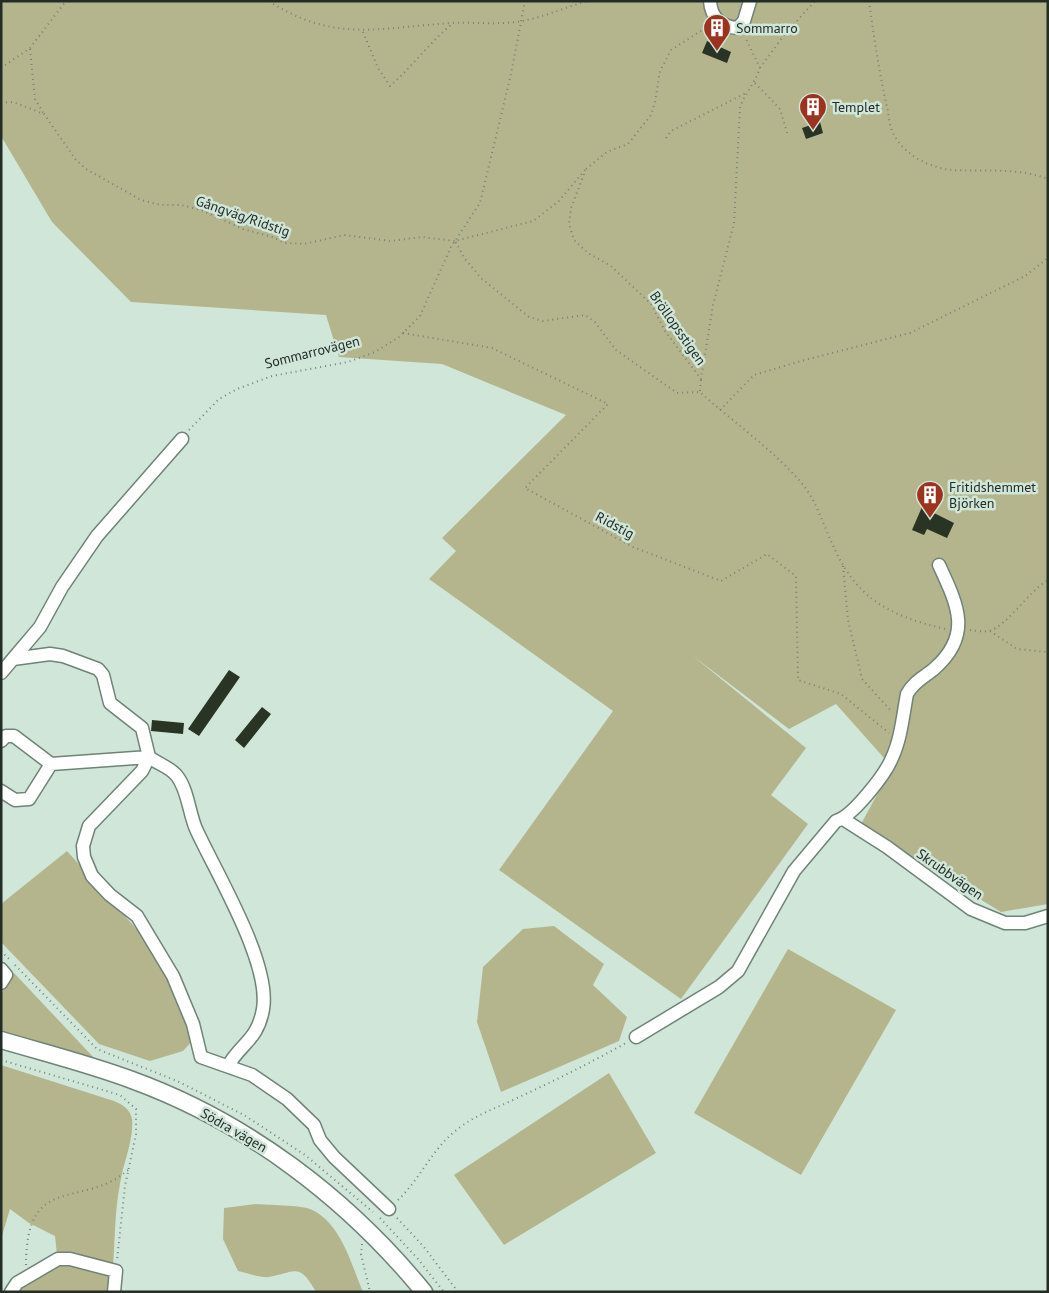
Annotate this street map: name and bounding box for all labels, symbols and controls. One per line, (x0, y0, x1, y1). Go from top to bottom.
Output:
building icon: Sommarro (702, 13, 732, 52)
place label: Sommarro (736, 19, 798, 37)
building icon: Templet (798, 92, 828, 131)
place label: Templet (832, 98, 880, 116)
street label: Gångväg/Ridstig (194, 191, 292, 241)
street label: Bröllopsstigen (646, 287, 710, 369)
street label: Sommarrovägen (263, 331, 361, 373)
place label: Fritidshemmet Björken (949, 478, 1036, 512)
building icon: Fritidshemmet Björken (915, 480, 945, 519)
street label: Ridstig (592, 507, 638, 543)
street label: Skrubbvägen (913, 844, 987, 904)
street label: Södra vägen (198, 1104, 270, 1156)

